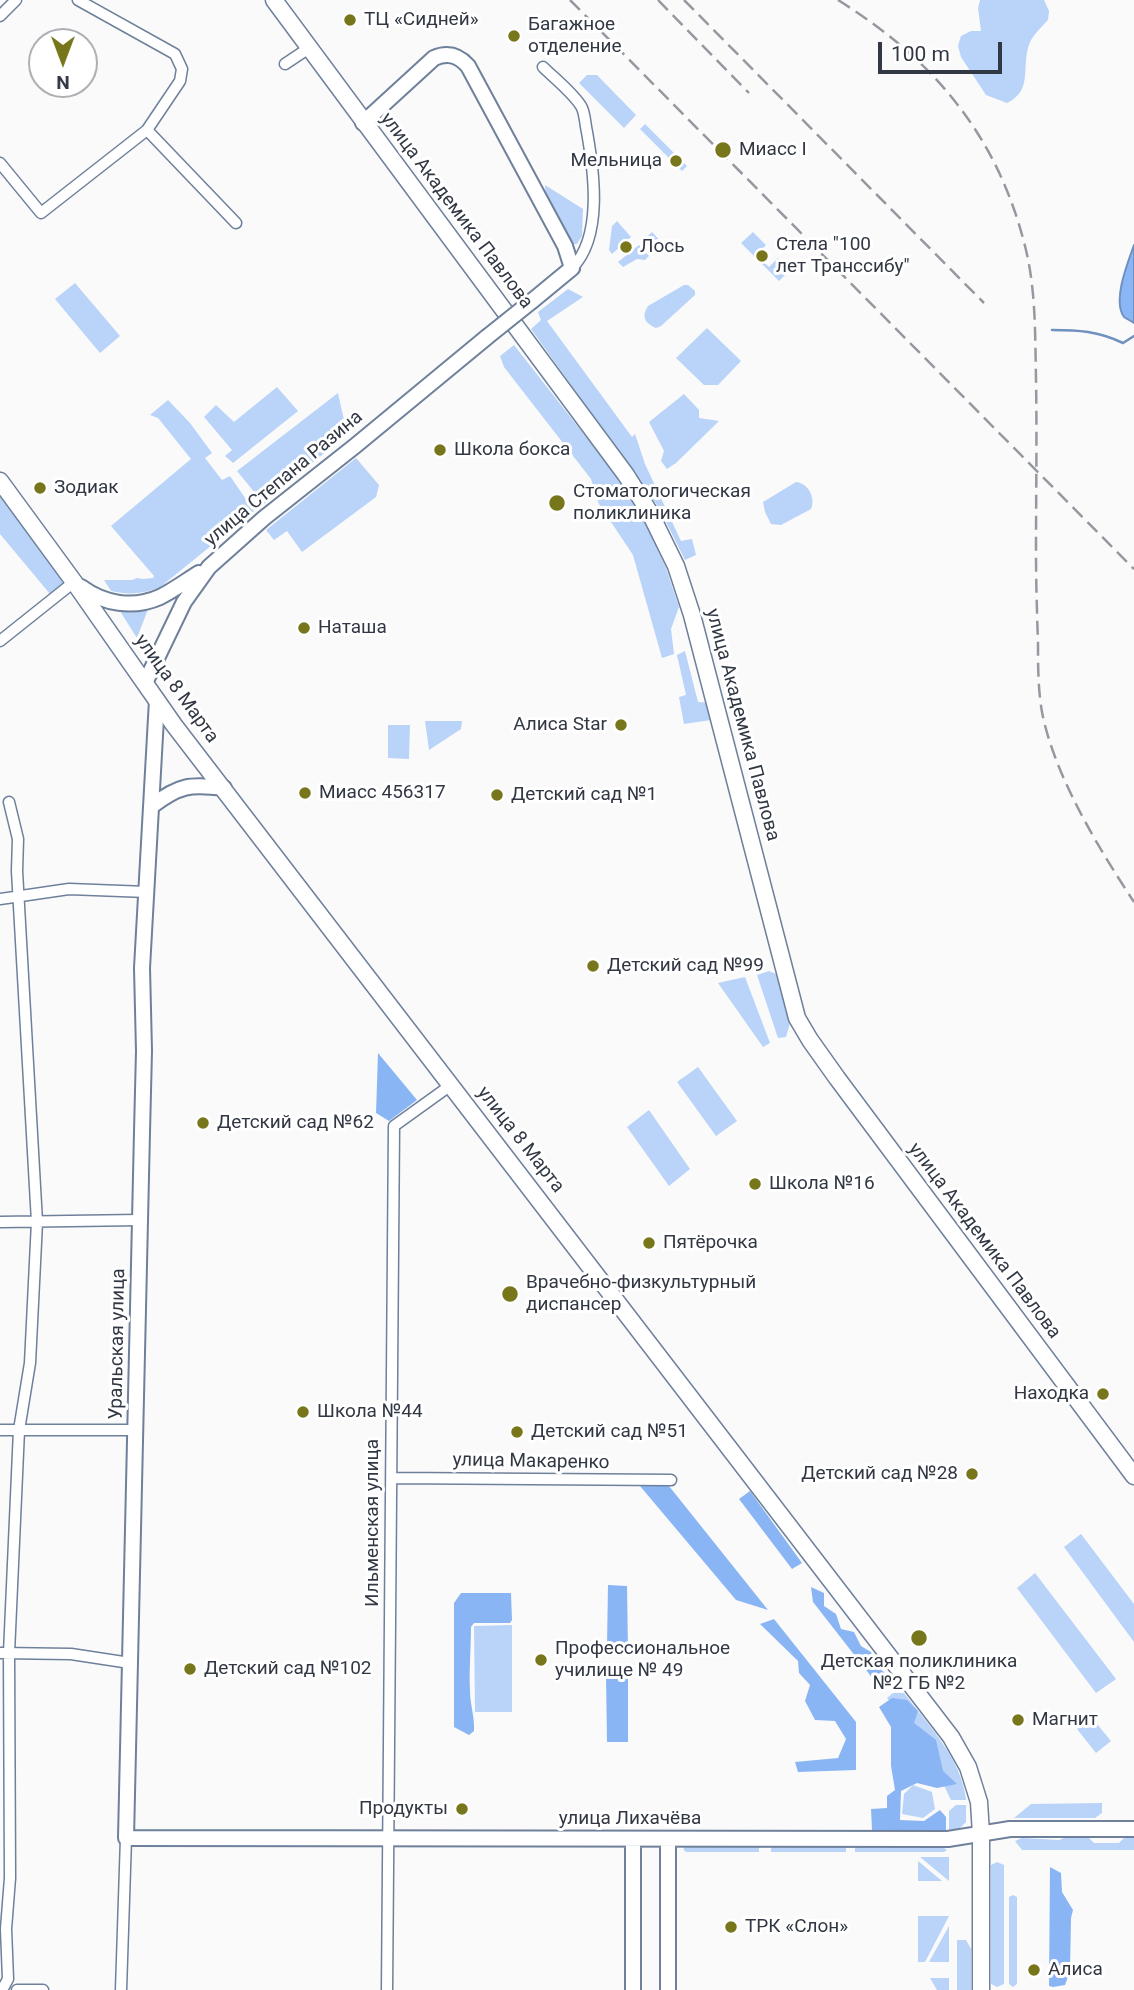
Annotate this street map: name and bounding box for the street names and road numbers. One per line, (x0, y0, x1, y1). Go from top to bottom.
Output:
street label: улица Академика Павлова (375, 108, 537, 314)
street label: улица Степана Разина (200, 406, 368, 552)
street label: улица Академика Павлова (700, 606, 784, 844)
street label: улица 8 Марта (129, 630, 223, 748)
street label: улица 8 Марта (471, 1082, 569, 1198)
street label: улица Академика Павлова (903, 1138, 1065, 1344)
street label: Уральская улица (105, 1268, 131, 1420)
street label: Ильменская улица (362, 1439, 384, 1607)
street label: улица Макаренко (452, 1449, 610, 1475)
street label: улица Лихачёва (559, 1808, 701, 1830)

